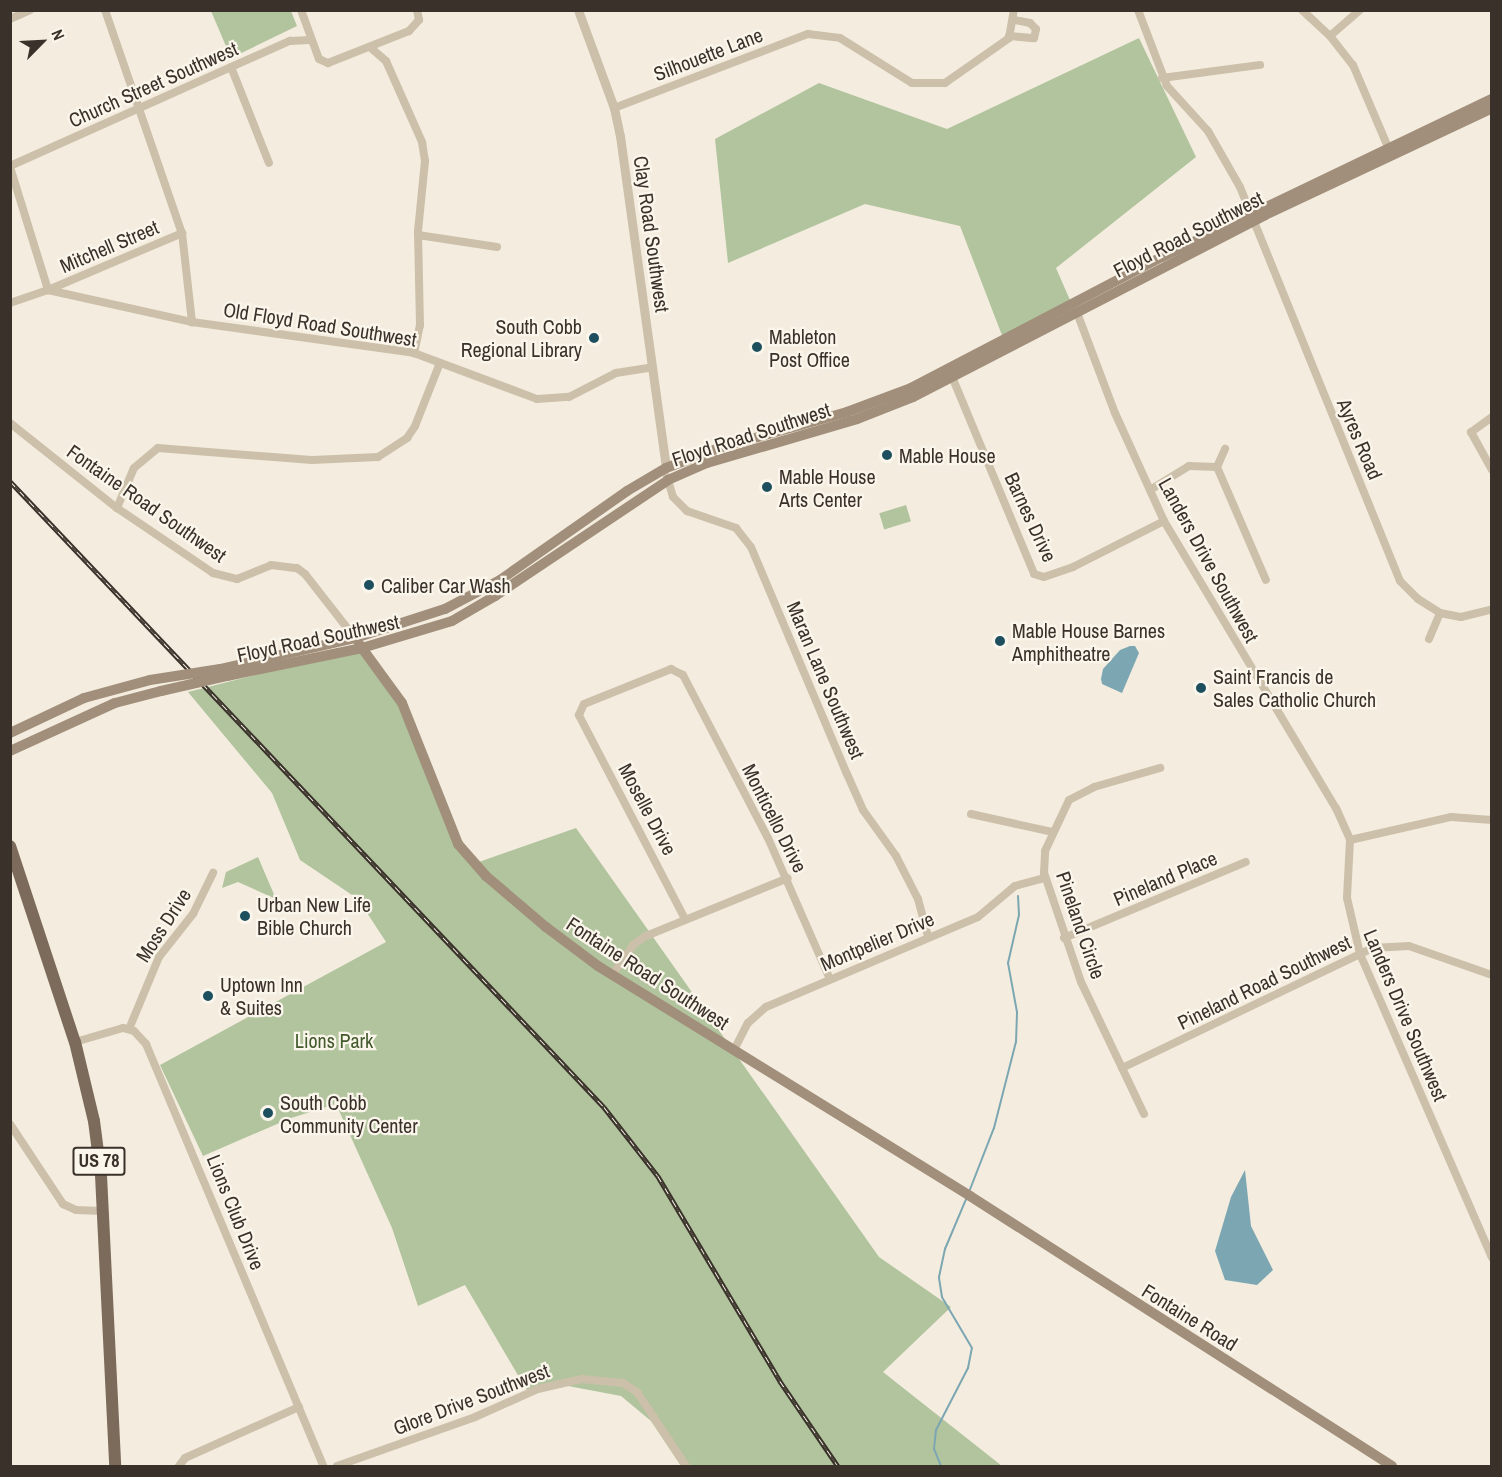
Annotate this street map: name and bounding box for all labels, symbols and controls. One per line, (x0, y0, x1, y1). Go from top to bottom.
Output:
north arrow (12, 12, 72, 72)
street label: Silhouette Lane (650, 22, 766, 86)
text: N (46, 26, 70, 43)
street label: Church Street Southwest (65, 36, 241, 132)
street label: Clay Road Southwest (629, 154, 675, 314)
street label: Floyd Road Southwest (1109, 186, 1267, 282)
street label: Mitchell Street (56, 214, 162, 278)
street label: Old Floyd Road Southwest (222, 297, 418, 351)
place label: South Cobb Regional Library (461, 314, 582, 361)
place label: Mableton Post Office (769, 324, 850, 371)
marker: South Cobb Regional Library (587, 331, 601, 345)
marker: Mableton Post Office (750, 340, 764, 354)
street label: Ayres Road (1332, 395, 1388, 483)
street label: Floyd Road Southwest (669, 397, 833, 471)
street label: Fontaine Road Southwest (63, 439, 231, 567)
place label: Mable House (899, 443, 996, 467)
marker: Mable House (880, 448, 894, 462)
place label: Mable House Arts Center (779, 464, 876, 511)
street label: Barnes Drive (1000, 469, 1062, 565)
street label: Landers Drive Southwest (1154, 474, 1264, 646)
marker: Mable House Arts Center (760, 480, 774, 494)
place label: Caliber Car Wash (381, 573, 511, 597)
marker: Caliber Car Wash (362, 578, 376, 592)
street label: Maran Lane Southwest (782, 598, 870, 762)
street label: Floyd Road Southwest (235, 609, 401, 667)
place label: Mable House Barnes Amphitheatre (1012, 618, 1165, 665)
marker: Mable House Barnes Amphitheatre (993, 634, 1007, 648)
place label: Saint Francis de Sales Catholic Church (1213, 664, 1376, 711)
marker: Saint Francis de Sales Catholic Church (1194, 681, 1208, 695)
street label: Moselle Drive (614, 759, 682, 859)
street label: Monticello Drive (737, 760, 813, 876)
street label: Pineland Place (1110, 845, 1220, 911)
street label: Pineland Circle (1051, 868, 1111, 982)
street label: Moss Drive (130, 884, 196, 966)
place label: Urban New Life Bible Church (257, 892, 371, 939)
street label: Montpelier Drive (817, 906, 937, 976)
marker: Urban New Life Bible Church (238, 909, 252, 923)
street label: Fontaine Road Southwest (562, 912, 734, 1034)
street label: Landers Drive Southwest (1359, 926, 1453, 1104)
street label: Pineland Road Southwest (1174, 930, 1354, 1034)
place label: Uptown Inn & Suites (220, 972, 303, 1019)
marker: Uptown Inn & Suites (201, 989, 215, 1003)
park label: Lions Park (295, 1028, 373, 1052)
place label: South Cobb Community Center (280, 1090, 418, 1137)
marker: South Cobb Community Center (261, 1106, 275, 1120)
road number: US 78 (72, 1146, 126, 1176)
street label: Lions Club Drive (202, 1151, 270, 1273)
street label: Fontaine Road (1138, 1278, 1242, 1356)
street label: Glore Drive Southwest (390, 1358, 552, 1440)

